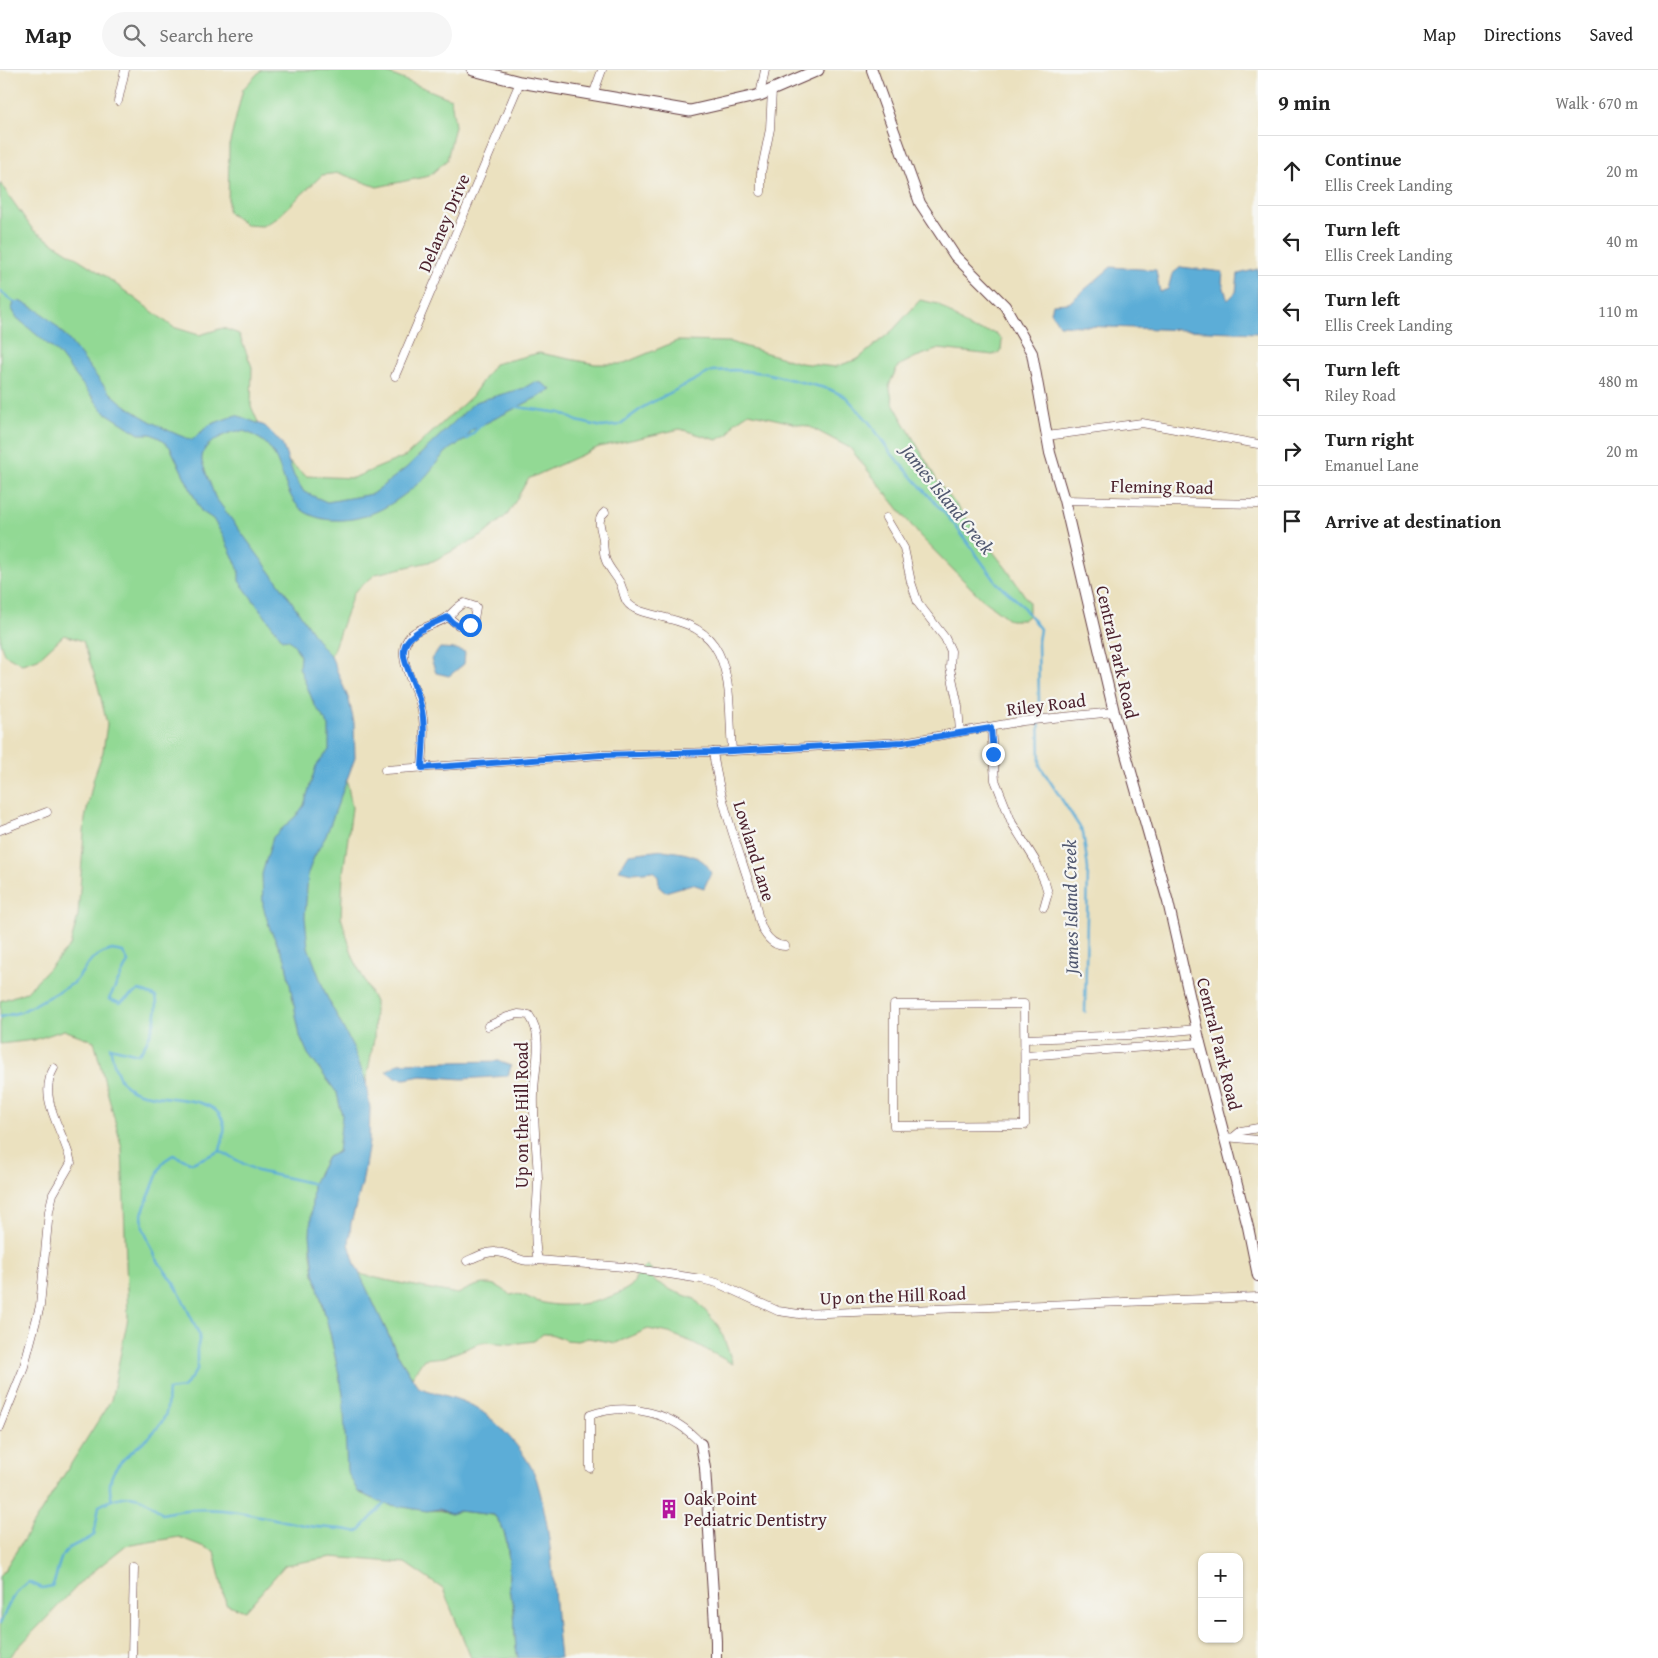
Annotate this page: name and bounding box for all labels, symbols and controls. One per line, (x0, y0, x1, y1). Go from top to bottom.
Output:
search box (102, 12, 452, 57)
text: Map (25, 17, 72, 52)
icon: search (120, 21, 148, 49)
text: Search here (160, 21, 253, 49)
text: Map (1423, 21, 1456, 48)
text: Directions (1484, 21, 1561, 48)
text: Saved (1589, 21, 1633, 48)
text: 9 min (1278, 87, 1330, 118)
text: Walk · 670 m (1555, 91, 1638, 115)
text: Continue (1325, 145, 1402, 173)
icon: ahead (1278, 157, 1306, 185)
text: 20 m (1606, 159, 1638, 183)
street label: Delaney Drive (411, 169, 476, 276)
text: Ellis Creek Landing (1325, 173, 1452, 197)
text: Turn left (1325, 215, 1400, 243)
icon: left (1278, 227, 1306, 255)
text: 40 m (1606, 229, 1638, 253)
text: Ellis Creek Landing (1325, 243, 1452, 267)
text: Turn left (1325, 285, 1400, 313)
icon: left (1278, 297, 1306, 325)
text: 110 m (1598, 299, 1638, 323)
text: Ellis Creek Landing (1325, 313, 1452, 337)
text: Turn left (1325, 355, 1400, 383)
icon: left (1278, 367, 1306, 395)
text: 480 m (1598, 369, 1638, 393)
text: Riley Road (1325, 383, 1396, 407)
text: Turn right (1325, 425, 1414, 453)
water label: James Island Creek (893, 435, 1002, 560)
icon: right (1278, 437, 1306, 465)
text: 20 m (1606, 439, 1638, 463)
text: Emanuel Lane (1325, 453, 1419, 477)
street label: Fleming Road (1110, 472, 1214, 501)
icon: arrive (1278, 507, 1306, 535)
text: Arrive at destination (1325, 507, 1501, 535)
street label: Central Park Road (1089, 583, 1146, 721)
route start (459, 614, 482, 637)
street label: Riley Road (1005, 686, 1087, 723)
route end (982, 743, 1005, 766)
street label: Lowland Lane (726, 797, 783, 904)
water label: James Island Creek (1055, 839, 1085, 978)
street label: Central Park Road (1190, 975, 1249, 1113)
street label: Up on the Hill Road (508, 1041, 535, 1188)
street label: Up on the Hill Road (819, 1279, 967, 1312)
place label: Oak Point Pediatric Dentistry (684, 1485, 827, 1533)
building icon: Oak Point Pediatric Dentistry (658, 1498, 680, 1520)
map controls (1198, 1553, 1243, 1643)
button: + (1198, 1553, 1243, 1598)
button: − (1198, 1598, 1243, 1643)

